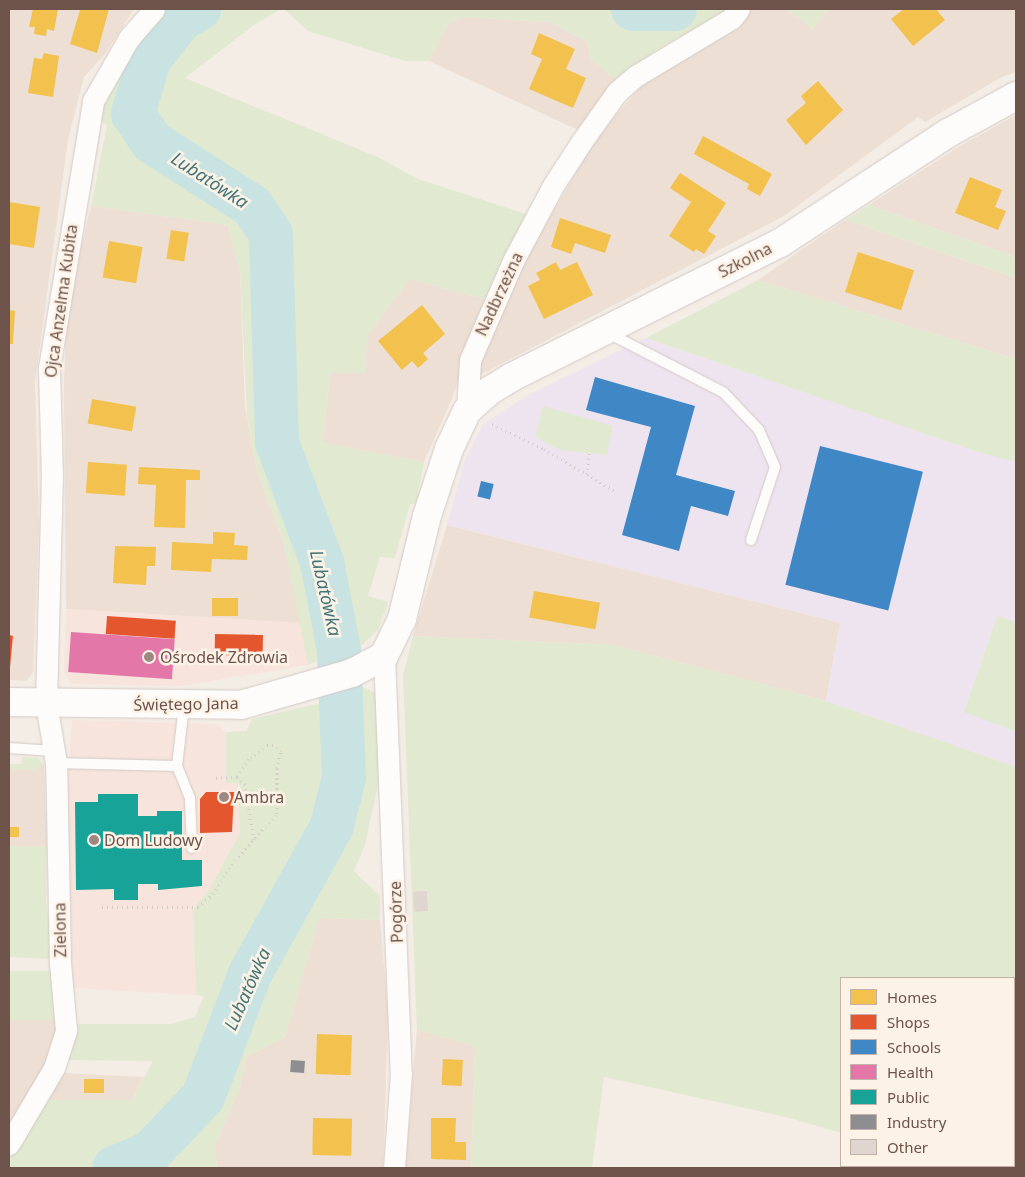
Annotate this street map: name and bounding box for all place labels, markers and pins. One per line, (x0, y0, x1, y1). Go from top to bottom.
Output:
place label: Ośrodek Zdrowia (160, 647, 288, 667)
marker: Ośrodek Zdrowia (142, 650, 156, 664)
place label: Ambra (234, 787, 284, 807)
marker: Ambra (218, 791, 230, 803)
place label: Dom Ludowy (104, 830, 203, 850)
marker: Dom Ludowy (88, 834, 100, 846)

